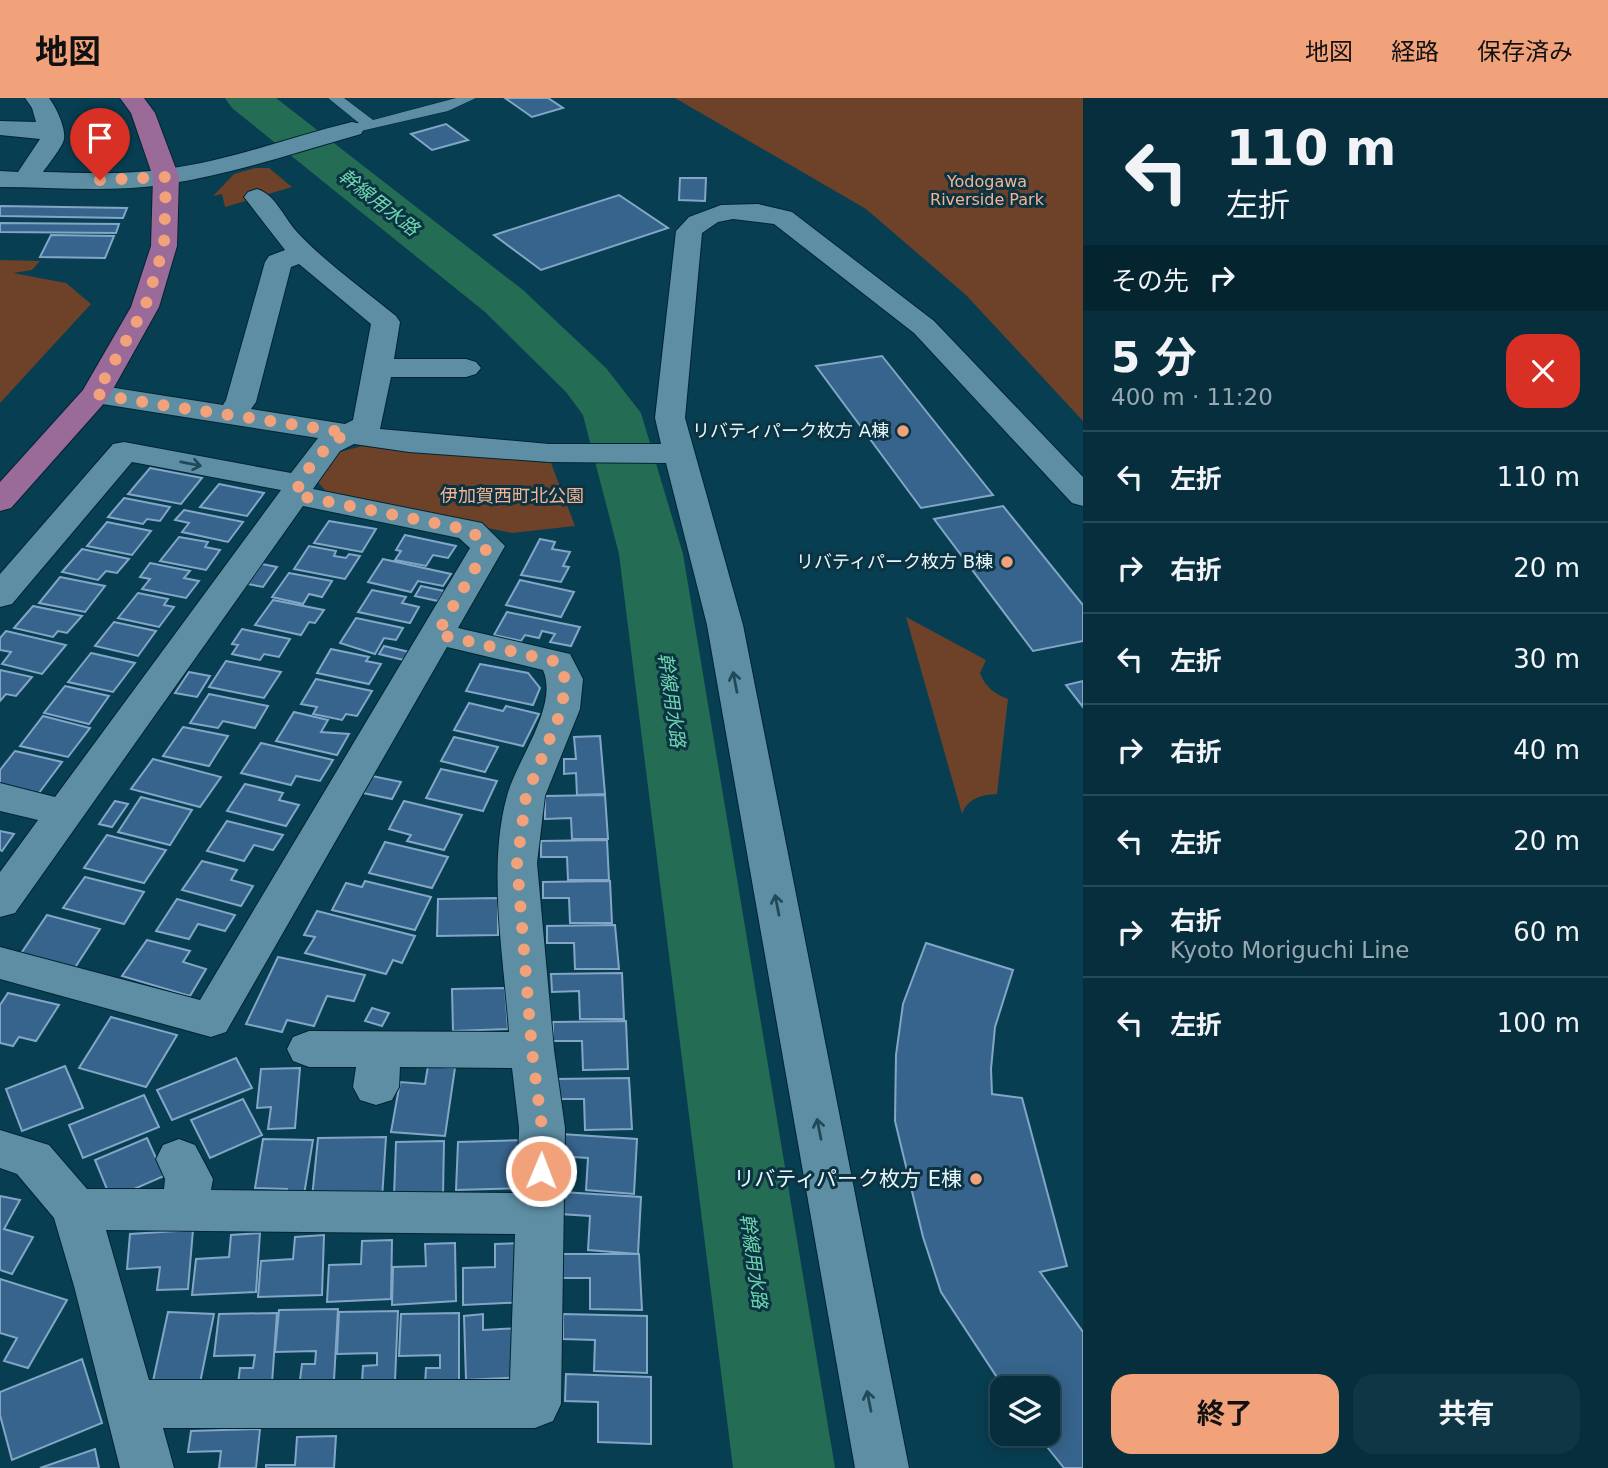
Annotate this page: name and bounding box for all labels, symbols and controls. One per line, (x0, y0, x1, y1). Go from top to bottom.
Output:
text: 地図 (35, 32, 101, 71)
text: 地図 (1305, 38, 1353, 66)
text: 経路 (1391, 38, 1439, 66)
text: 保存済み (1477, 38, 1573, 66)
pin (70, 108, 130, 180)
icon: arrive (81, 119, 119, 157)
text: 110 m (1226, 120, 1396, 177)
icon: left (1111, 126, 1202, 217)
water label: 幹線用水路 (335, 164, 425, 241)
park label: Yodogawa Riverside Park (930, 172, 1045, 209)
text: 左折 (1226, 186, 1290, 224)
icon: right (1203, 259, 1241, 297)
text: その先 (1111, 266, 1189, 296)
text: 5 分 (1111, 333, 1197, 382)
button: close (1506, 334, 1580, 408)
text: 400 m · 11:20 (1111, 384, 1273, 410)
place label: リバティパーク枚方 A棟 (692, 420, 889, 441)
marker: リバティパーク枚方 A棟 (895, 423, 911, 439)
one-way arrow (179, 457, 202, 471)
icon: left (1111, 458, 1149, 496)
text: 110 m (1497, 462, 1580, 492)
text: 左折 (1170, 464, 1222, 494)
park label: 伊加賀西町北公園 (440, 485, 584, 506)
icon: right (1111, 549, 1149, 587)
place label: リバティパーク枚方 B棟 (796, 551, 993, 572)
text: 20 m (1513, 553, 1580, 583)
marker: リバティパーク枚方 B棟 (999, 554, 1015, 570)
text: 右折 (1170, 555, 1222, 585)
icon: left (1111, 640, 1149, 678)
text: 30 m (1513, 644, 1580, 674)
text: 左折 (1170, 646, 1222, 676)
water label: 幹線用水路 (654, 651, 690, 751)
one-way arrow (728, 671, 742, 694)
icon: right (1111, 731, 1149, 769)
text: 40 m (1513, 735, 1580, 765)
text: 右折 (1170, 737, 1222, 767)
icon: left (1111, 822, 1149, 860)
text: 20 m (1513, 826, 1580, 856)
text: 左折 (1170, 828, 1222, 858)
one-way arrow (770, 894, 783, 917)
text: 右折 (1170, 906, 1222, 936)
icon: right (1111, 913, 1149, 951)
text: 60 m (1513, 917, 1580, 947)
text: Kyoto Moriguchi Line (1170, 937, 1409, 963)
icon: left (1111, 1004, 1149, 1042)
text: 100 m (1497, 1008, 1580, 1038)
text: 左折 (1170, 1010, 1222, 1040)
one-way arrow (811, 1118, 825, 1141)
position arrow (504, 1134, 578, 1208)
place label: リバティパーク枚方 E棟 (733, 1167, 962, 1191)
marker: リバティパーク枚方 E棟 (968, 1171, 984, 1187)
water label: 幹線用水路 (736, 1212, 772, 1312)
button: 終了 (1111, 1374, 1339, 1454)
button: 共有 (1353, 1374, 1580, 1454)
map controls (990, 1376, 1060, 1446)
button: layers (990, 1376, 1060, 1446)
one-way arrow (862, 1390, 875, 1413)

